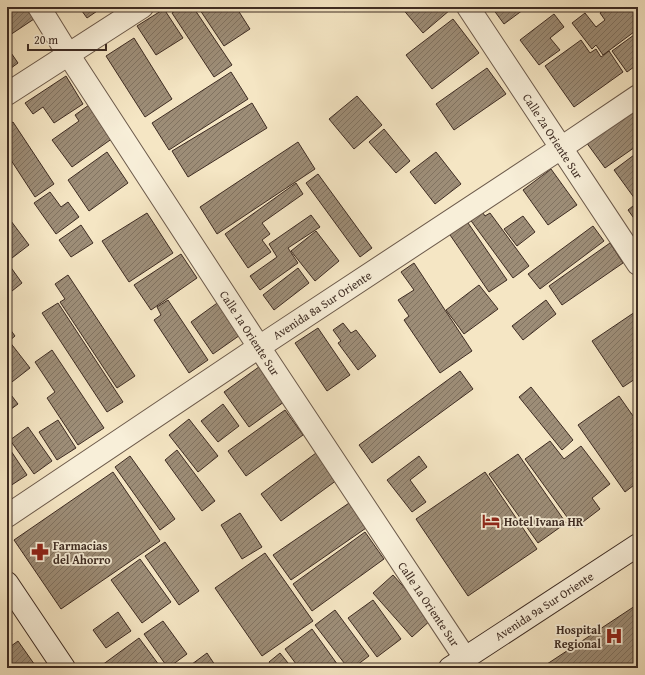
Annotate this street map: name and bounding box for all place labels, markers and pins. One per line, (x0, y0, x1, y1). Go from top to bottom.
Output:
hotel icon: Hotel Ivana HR (481, 511, 501, 531)
place label: Hotel Ivana HR (504, 513, 584, 530)
place label: Farmacias del Ahorro (53, 537, 111, 568)
pharmacy icon: Farmacias del Ahorro (30, 542, 50, 562)
place label: Hospital Regional (554, 621, 601, 652)
hospital icon: Hospital Regional (604, 626, 624, 646)

